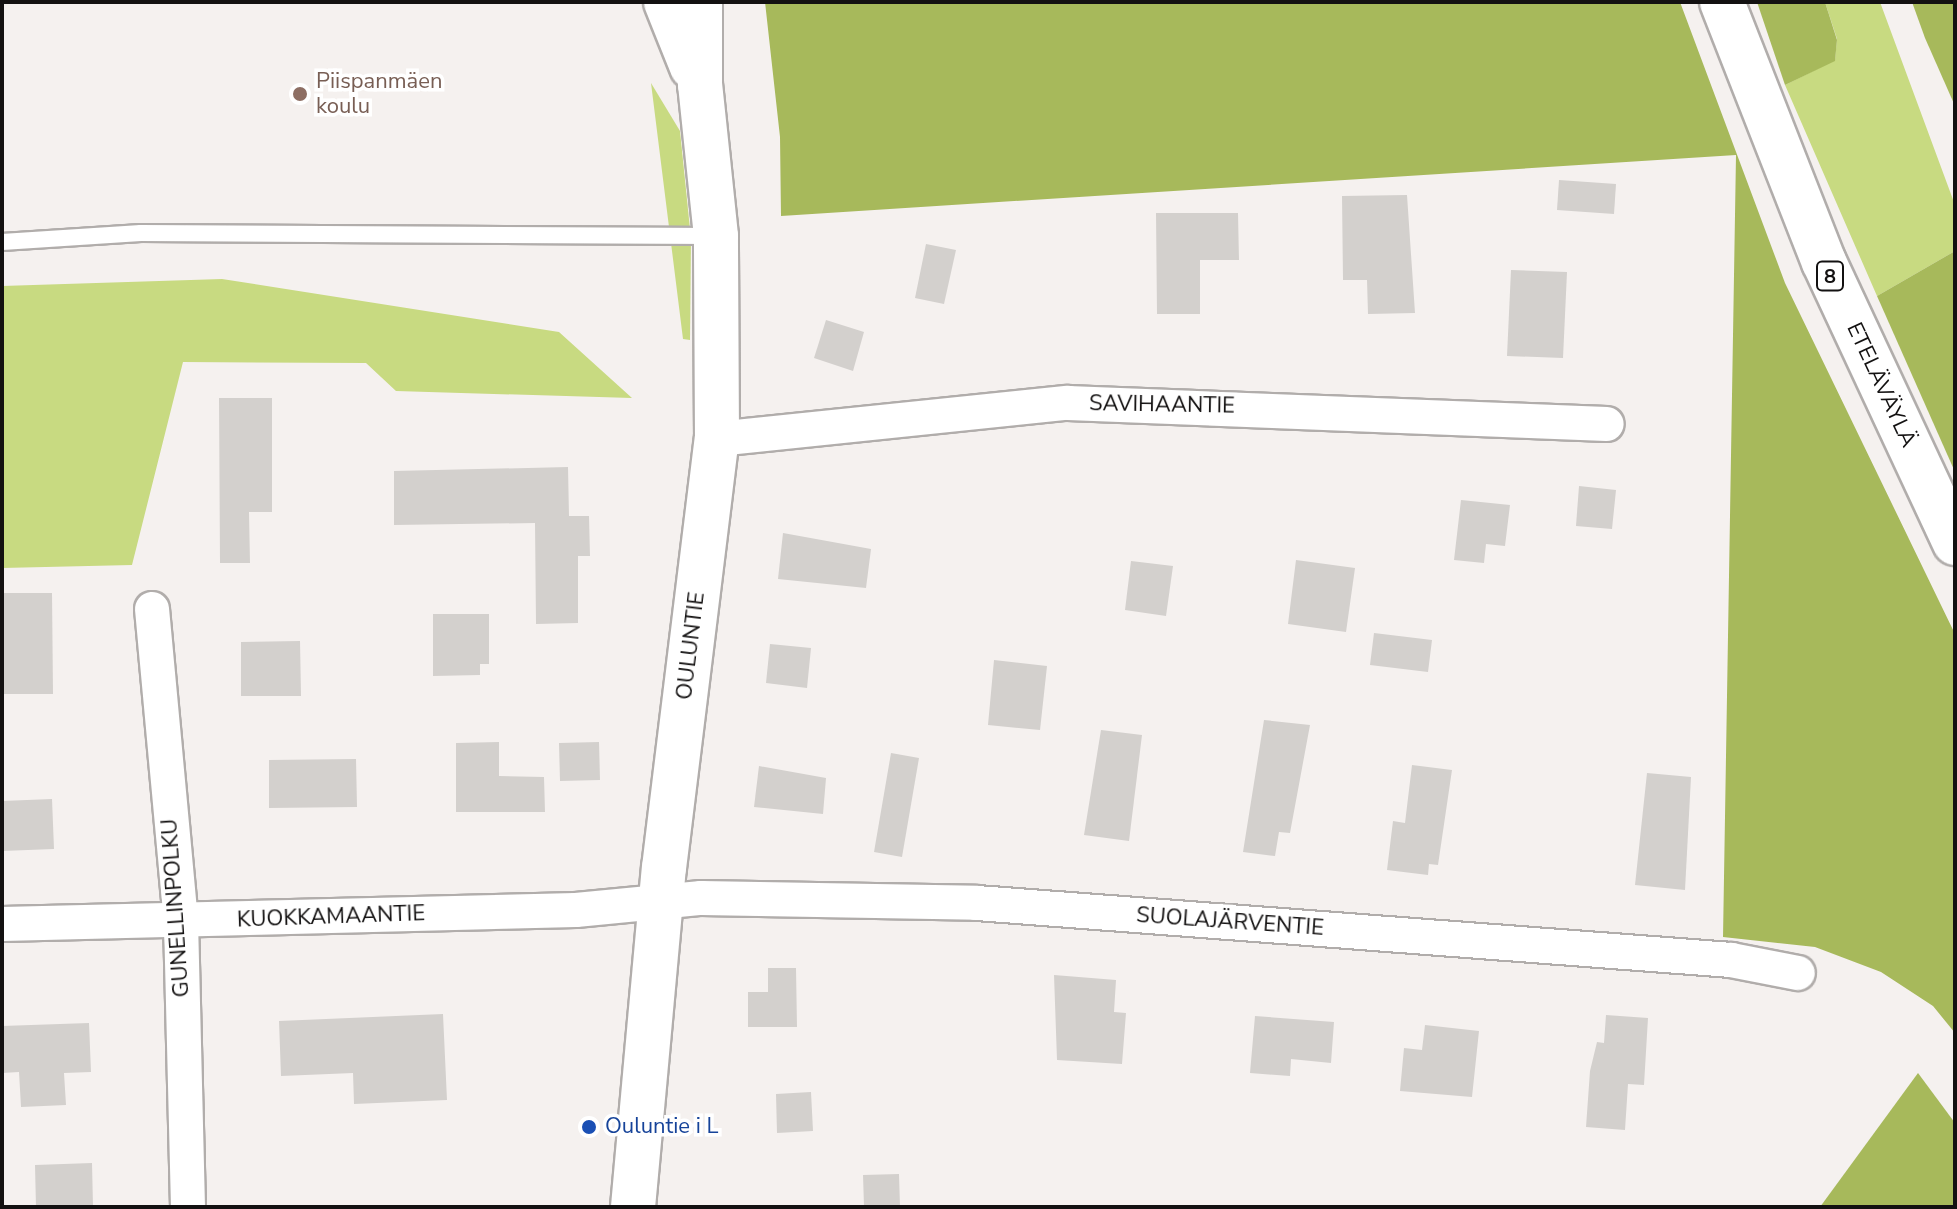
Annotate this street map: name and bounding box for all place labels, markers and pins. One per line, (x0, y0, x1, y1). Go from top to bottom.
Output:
place label: Piispanmäen koulu (316, 68, 442, 120)
marker: Piispanmäen koulu (291, 85, 309, 103)
place label: Ouluntie i L (605, 1114, 718, 1140)
marker: Ouluntie i L (580, 1118, 598, 1136)

